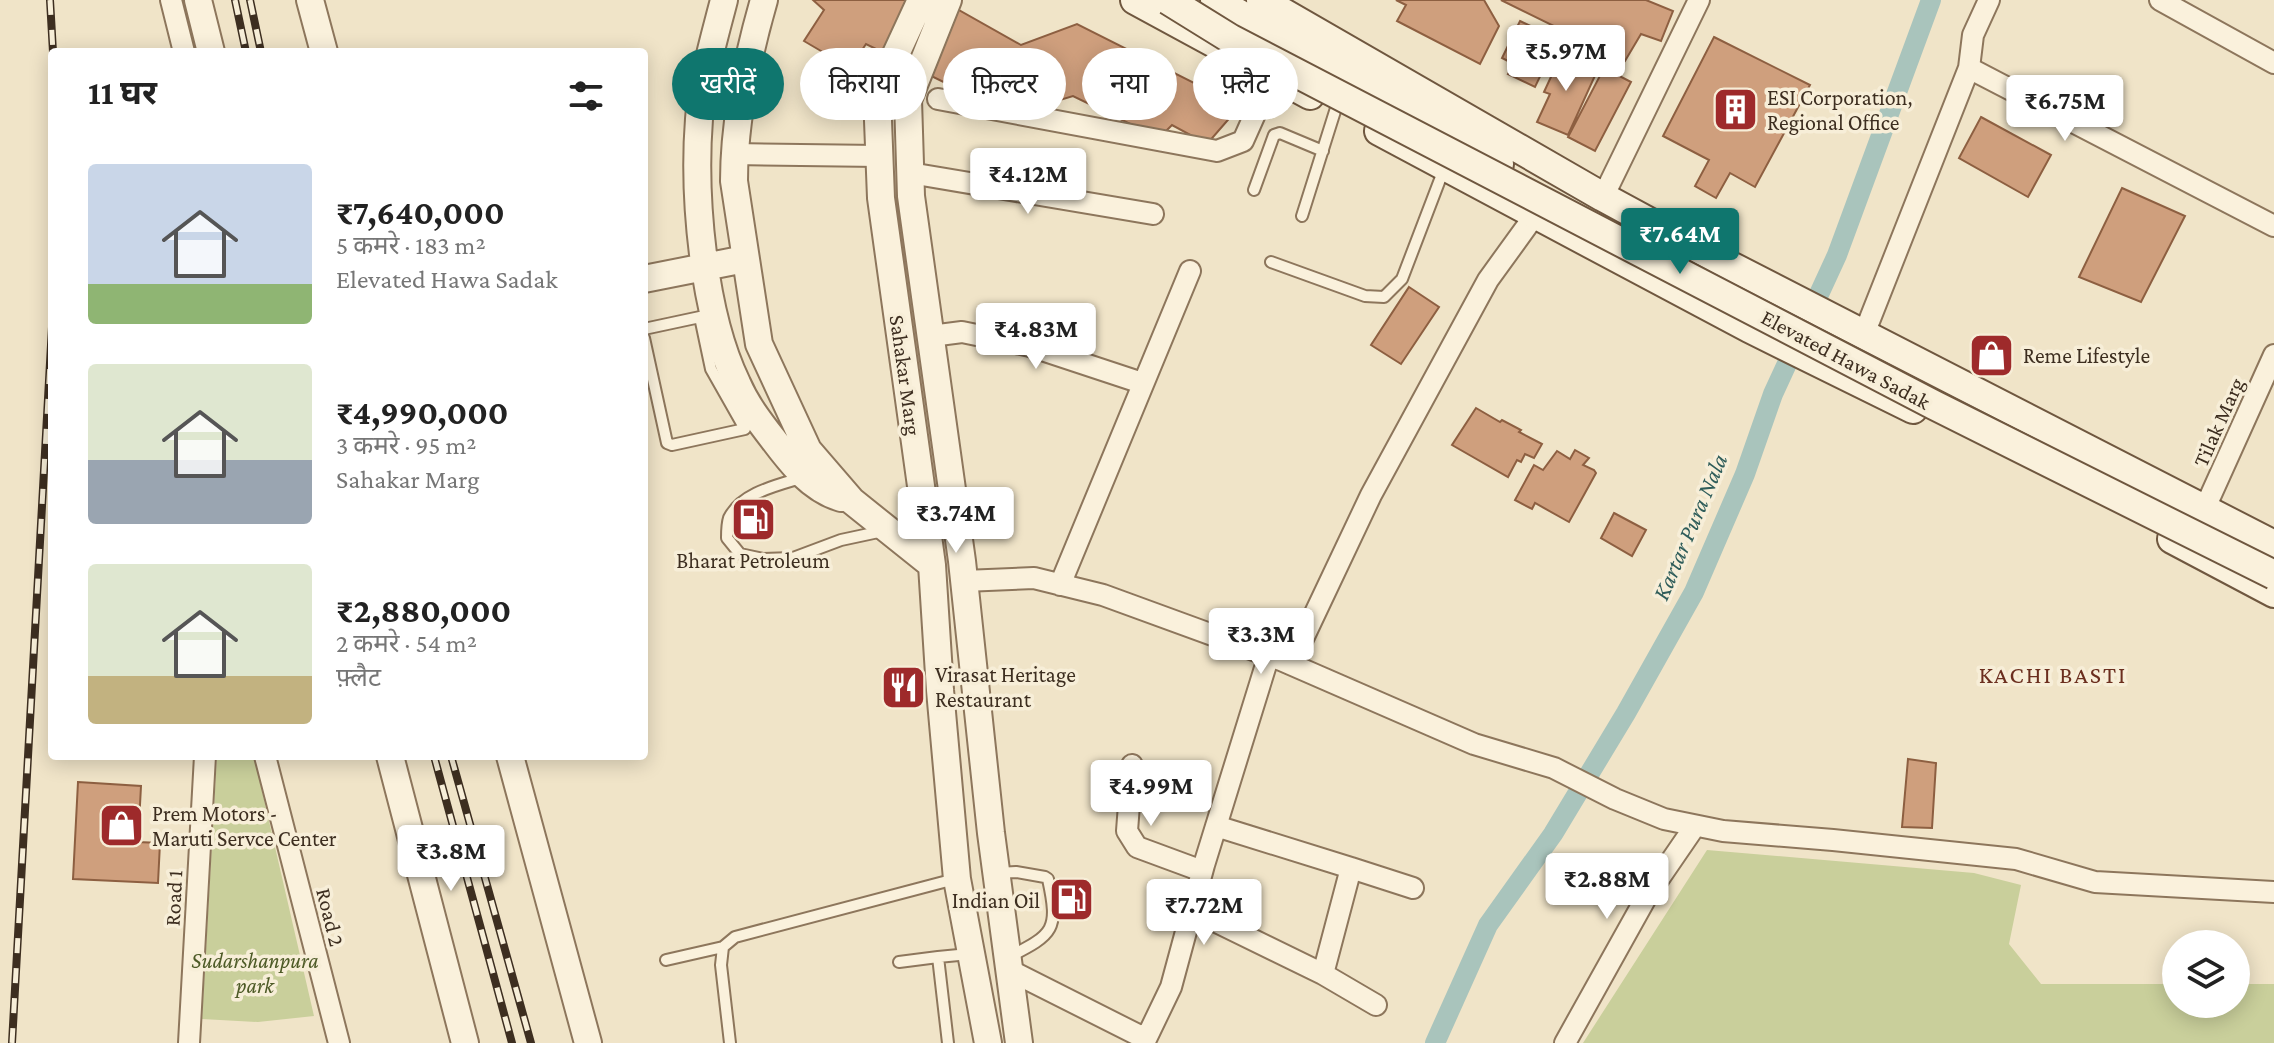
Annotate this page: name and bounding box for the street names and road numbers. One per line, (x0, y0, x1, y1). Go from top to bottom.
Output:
street label: Elevated Hawa Sadak (1757, 304, 1935, 415)
street label: Sahakar Marg (885, 313, 926, 437)
street label: Tilak Marg (2188, 373, 2249, 471)
street label: Road 1 (160, 869, 187, 927)
street label: Road 2 (311, 885, 350, 949)

